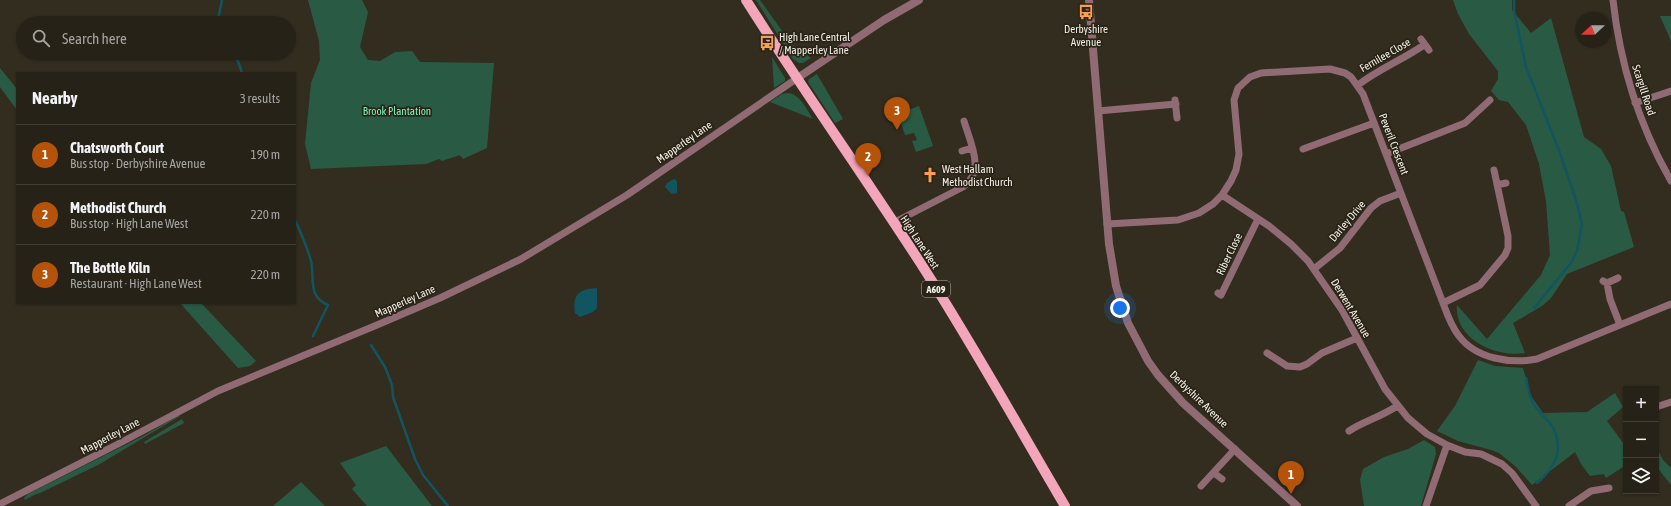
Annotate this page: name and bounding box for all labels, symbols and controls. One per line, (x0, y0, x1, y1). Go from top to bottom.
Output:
bus stop icon: Derbyshire Avenue (1077, 3, 1095, 21)
north arrow (1575, 12, 1611, 48)
search box (16, 16, 296, 60)
place label: Derbyshire Avenue (1064, 23, 1108, 48)
icon: search (30, 27, 52, 49)
text: Search here (62, 30, 127, 47)
place label: High Lane Central / Mapperley Lane (779, 31, 850, 56)
bus stop icon: High Lane Central / Mapperley Lane (758, 34, 776, 52)
street label: Fernilee Close (1358, 36, 1412, 74)
street label: Scargill Road (1630, 63, 1658, 117)
text: Nearby (32, 88, 78, 108)
text: 3 results (240, 91, 280, 106)
pin: 3 (884, 97, 910, 130)
park label: Brook Plantation (363, 105, 431, 117)
street label: Peveril Crescent (1377, 112, 1411, 176)
street label: Mapperley Lane (654, 119, 714, 165)
text: Chatsworth Court (70, 139, 164, 156)
pin: 2 (855, 143, 881, 176)
text: 1 (42, 147, 48, 162)
text: 190 m (251, 147, 280, 162)
text: Bus stop · Derbyshire Avenue (70, 156, 205, 171)
place label: West Hallam Methodist Church (942, 163, 1013, 188)
church icon: West Hallam Methodist Church (921, 166, 939, 184)
street label: Darley Drive (1326, 198, 1368, 244)
text: Methodist Church (70, 199, 166, 216)
text: 2 (42, 207, 48, 222)
text: 220 m (251, 207, 280, 222)
street label: High Lane West (898, 213, 942, 271)
text: Bus stop · High Lane West (70, 216, 188, 231)
street label: Riber Close (1214, 231, 1244, 277)
text: The Bottle Kiln (70, 259, 150, 276)
text: 3 (42, 267, 48, 282)
text: 220 m (251, 267, 280, 282)
text: Restaurant · High Lane West (70, 276, 202, 291)
street label: Derwent Avenue (1329, 276, 1373, 340)
road number: A609 (922, 281, 950, 297)
street label: Mapperley Lane (373, 282, 437, 320)
your location (1110, 298, 1130, 318)
street label: Derbyshire Avenue (1168, 368, 1230, 430)
map controls (1623, 386, 1659, 494)
button: + (1623, 386, 1659, 422)
street label: Mapperley Lane (79, 416, 141, 456)
button: − (1623, 422, 1659, 458)
button: layers (1623, 458, 1659, 494)
pin: 1 (1278, 461, 1304, 494)

